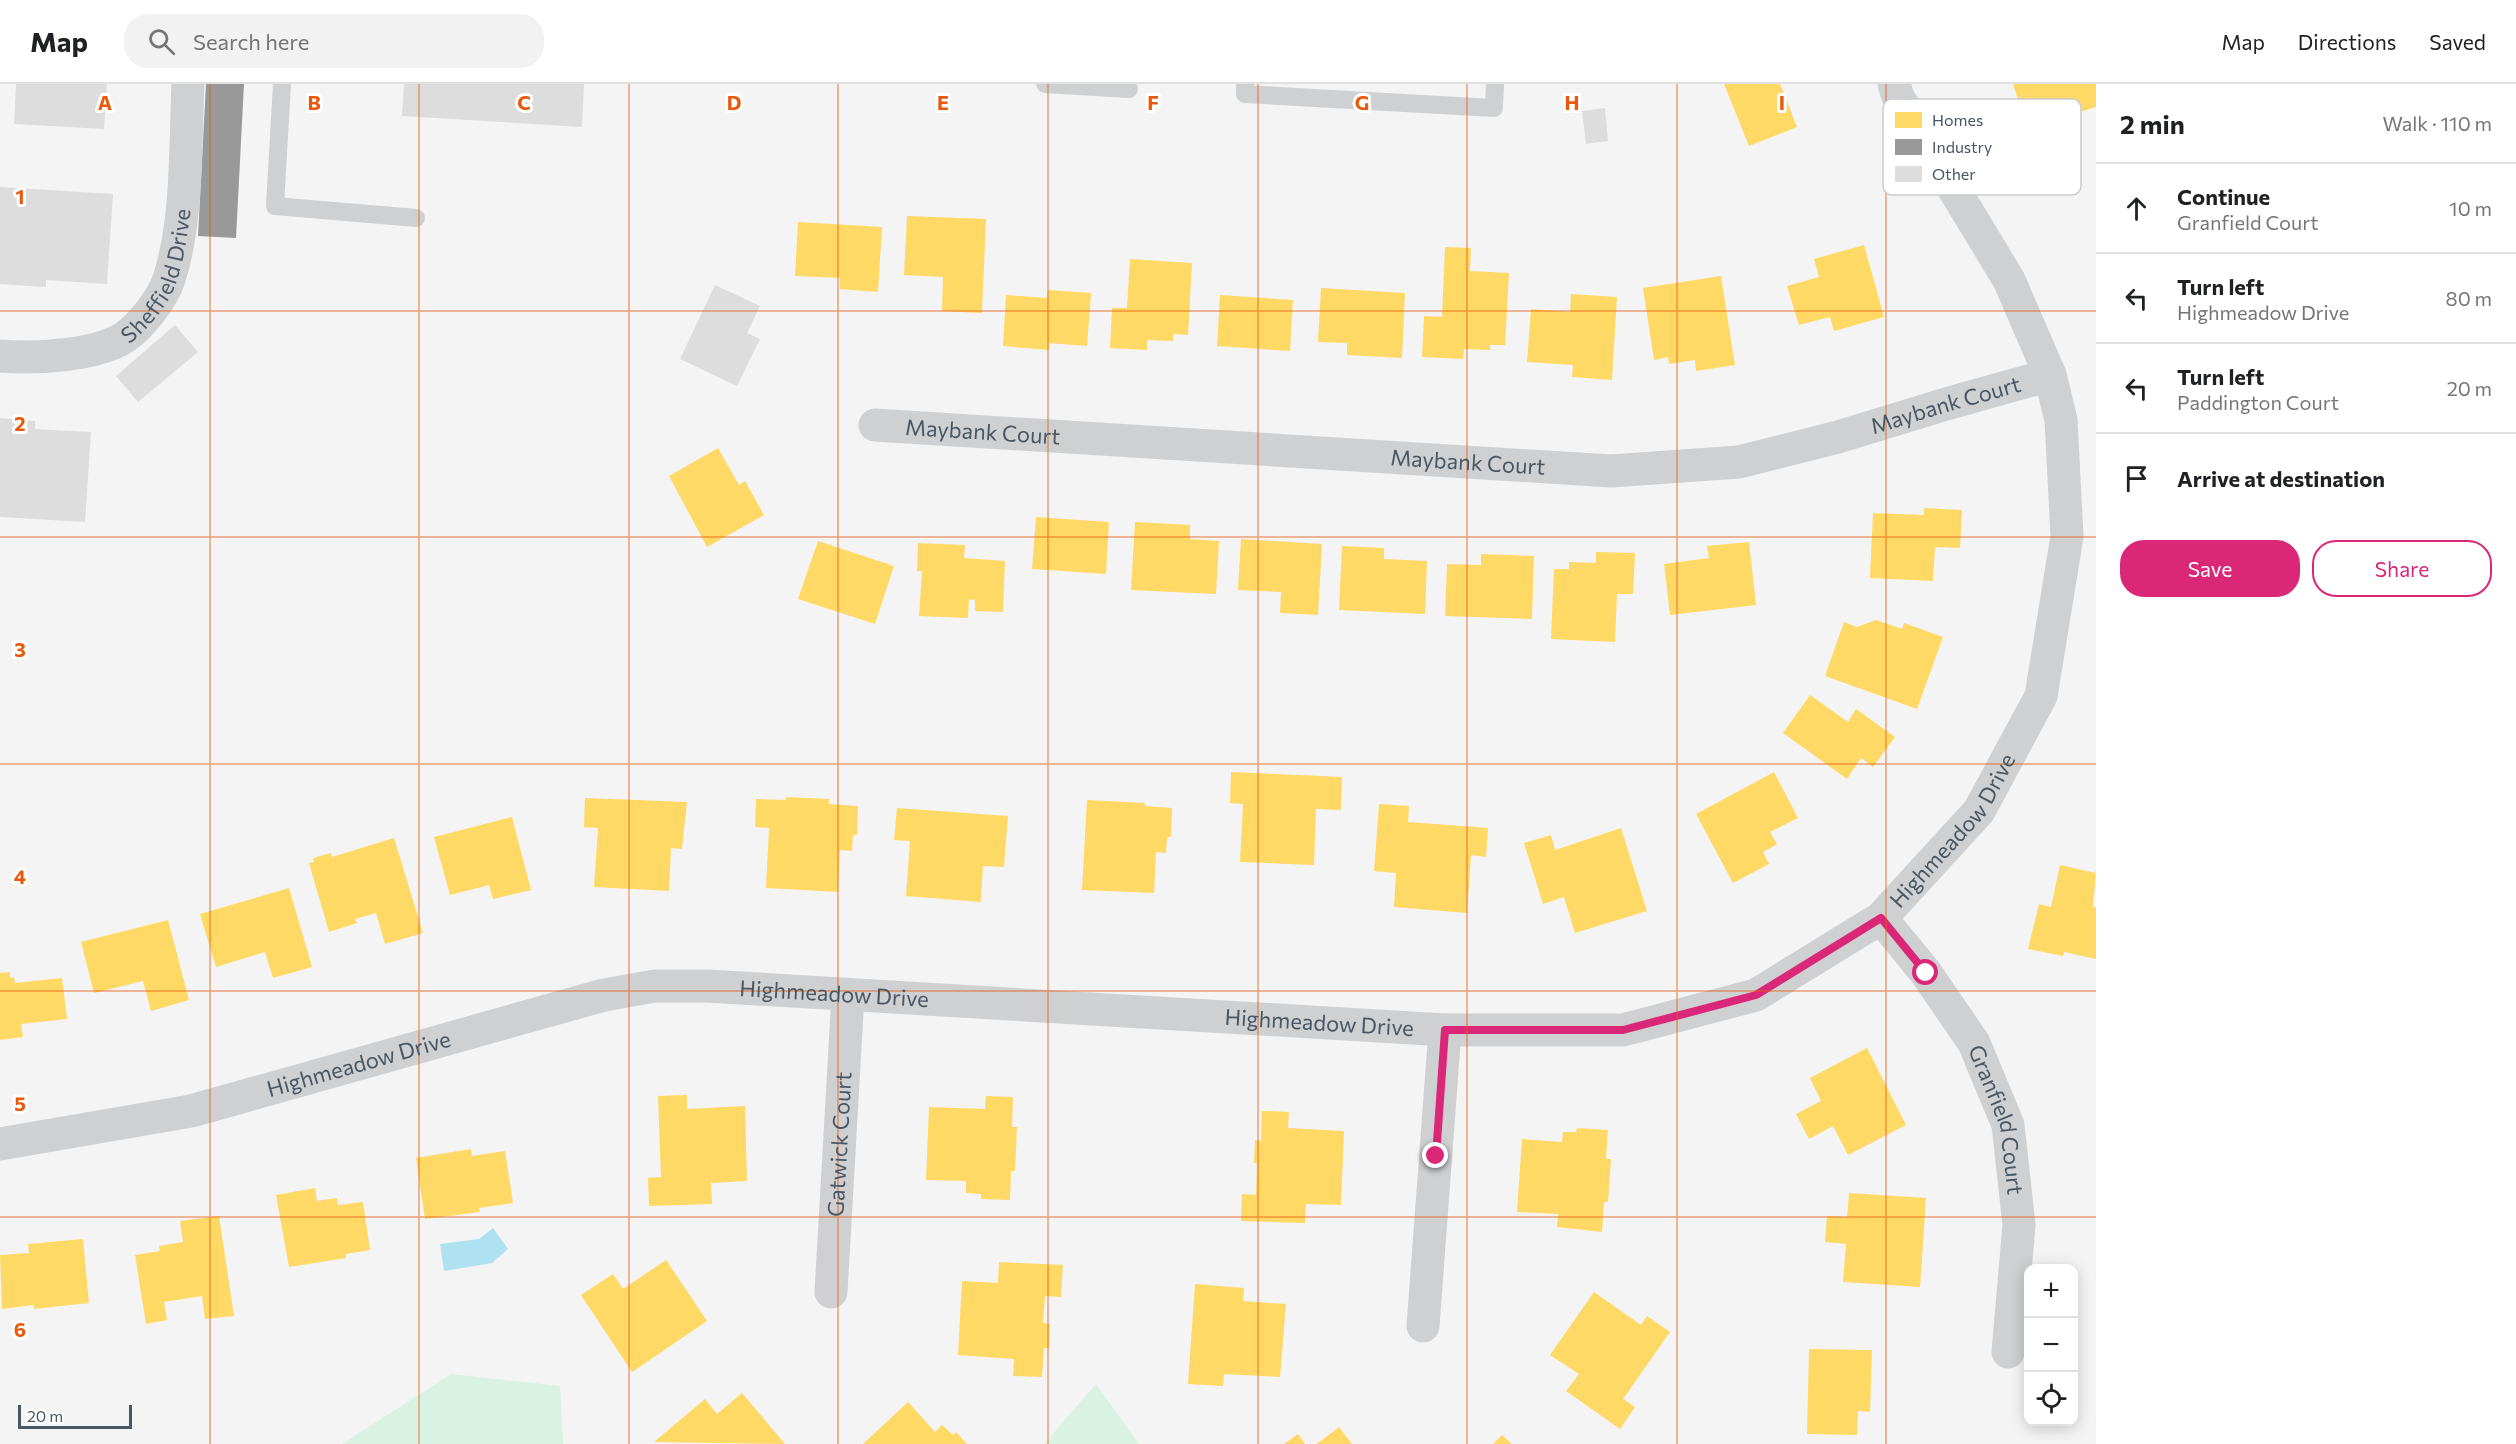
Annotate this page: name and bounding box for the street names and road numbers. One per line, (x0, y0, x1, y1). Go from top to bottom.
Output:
street label: Sheffield Drive (115, 207, 195, 348)
street label: Maybank Court (1867, 370, 2023, 439)
street label: Maybank Court (905, 413, 1061, 450)
street label: Maybank Court (1390, 443, 1546, 480)
street label: Highmeadow Drive (1883, 749, 2021, 913)
street label: Highmeadow Drive (739, 974, 930, 1012)
street label: Highmeadow Drive (1224, 1003, 1415, 1041)
street label: Highmeadow Drive (264, 1025, 453, 1102)
street label: Granfield Court (1963, 1041, 2030, 1196)
street label: Gatwick Court (821, 1071, 857, 1218)

